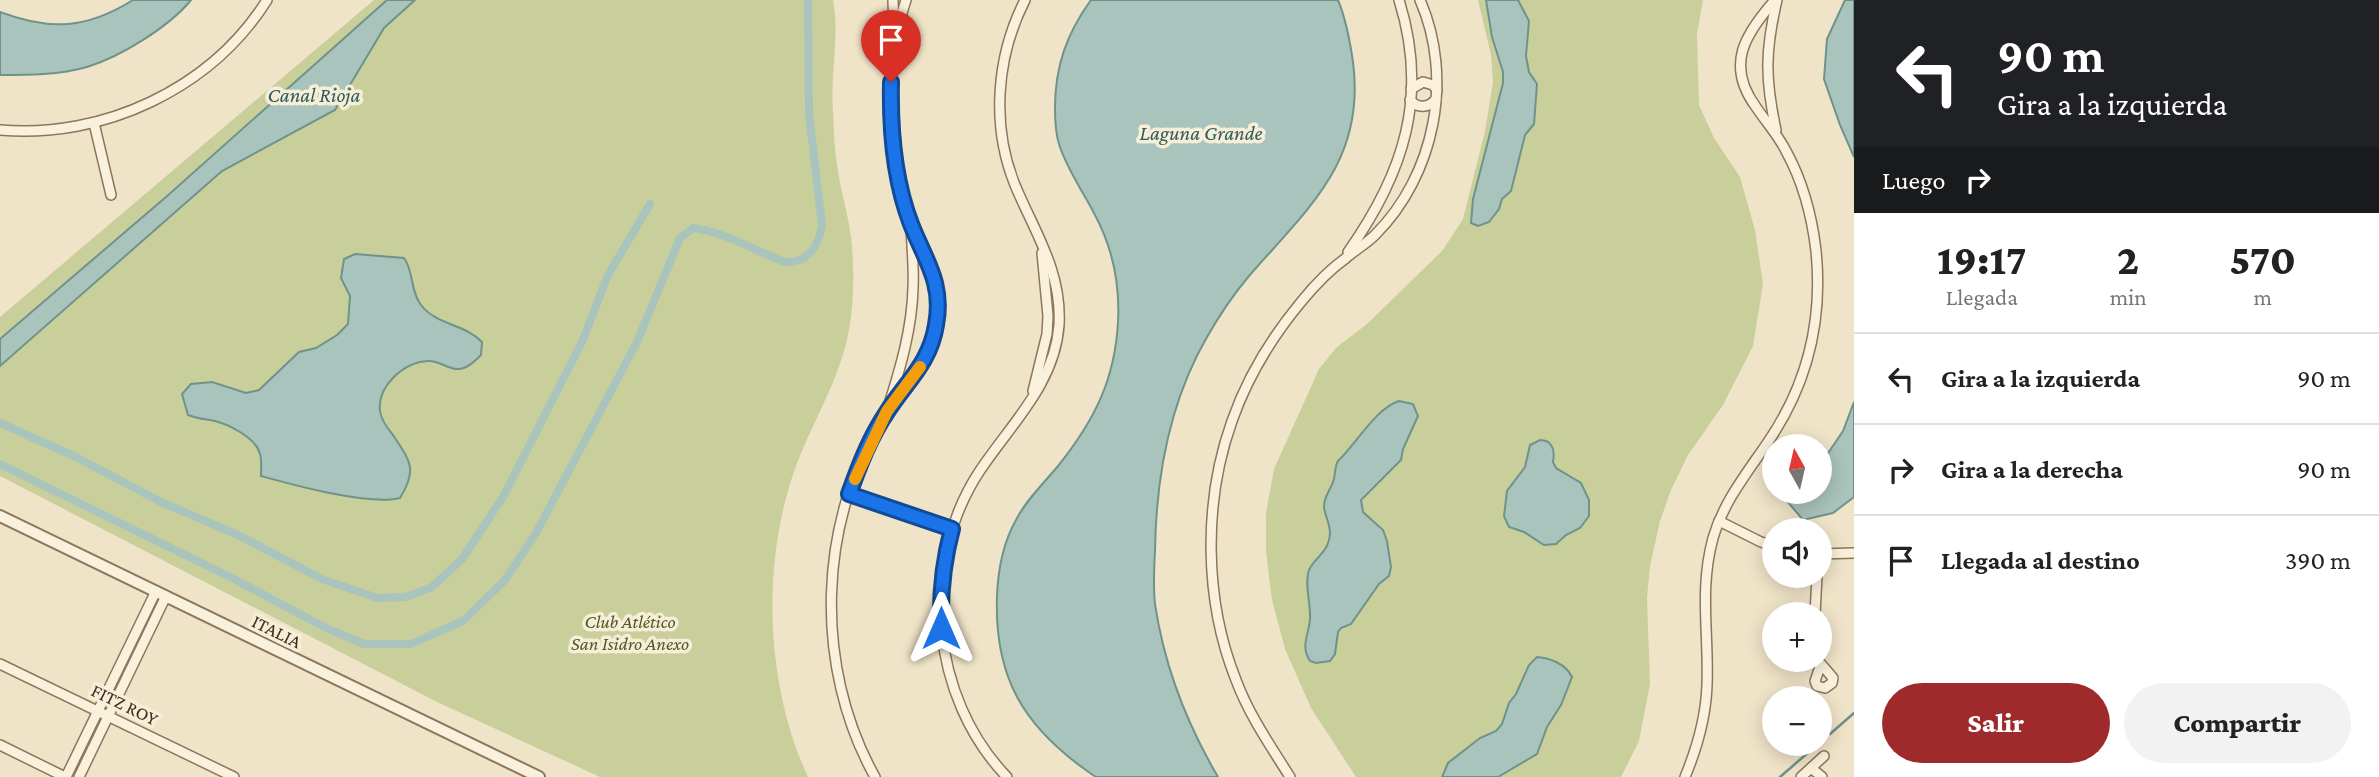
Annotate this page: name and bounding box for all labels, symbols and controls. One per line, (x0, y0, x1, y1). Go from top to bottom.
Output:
pin (861, 10, 921, 82)
icon: arrive (872, 21, 910, 59)
icon: left (1882, 28, 1973, 119)
text: 90 m (1997, 28, 2104, 83)
water label: Canal Rioja (267, 83, 361, 107)
text: Gira a la izquierda (1997, 86, 2227, 122)
water label: Laguna Grande (1139, 121, 1263, 145)
icon: right (1959, 161, 1997, 199)
text: Luego (1882, 166, 1945, 195)
text: 19:17 (1937, 236, 2027, 283)
text: 2 (2117, 236, 2139, 283)
text: 570 (2230, 236, 2296, 283)
text: Llegada (1946, 284, 2018, 310)
text: min (2110, 284, 2147, 310)
text: m (2253, 284, 2272, 310)
icon: left (1882, 360, 1920, 398)
text: Gira a la izquierda (1941, 364, 2140, 393)
text: 90 m (2297, 364, 2351, 393)
north arrow (1762, 434, 1832, 504)
map controls (1762, 434, 1832, 756)
icon: right (1882, 451, 1920, 489)
text: Gira a la derecha (1941, 455, 2123, 484)
text: 90 m (2297, 455, 2351, 484)
button: sound (1762, 518, 1832, 588)
icon: arrive (1882, 542, 1920, 580)
text: Llegada al destino (1941, 546, 2140, 575)
text: 390 m (2285, 546, 2351, 575)
position arrow (904, 591, 978, 665)
button: + (1762, 602, 1832, 672)
street label: ITALIA (249, 611, 305, 652)
park label: Club Atlético San Isidro Anexo (571, 611, 689, 654)
street label: FITZ ROY (88, 679, 162, 730)
button: Salir (1882, 683, 2110, 763)
button: Compartir (2124, 683, 2351, 763)
button: − (1762, 686, 1832, 756)

